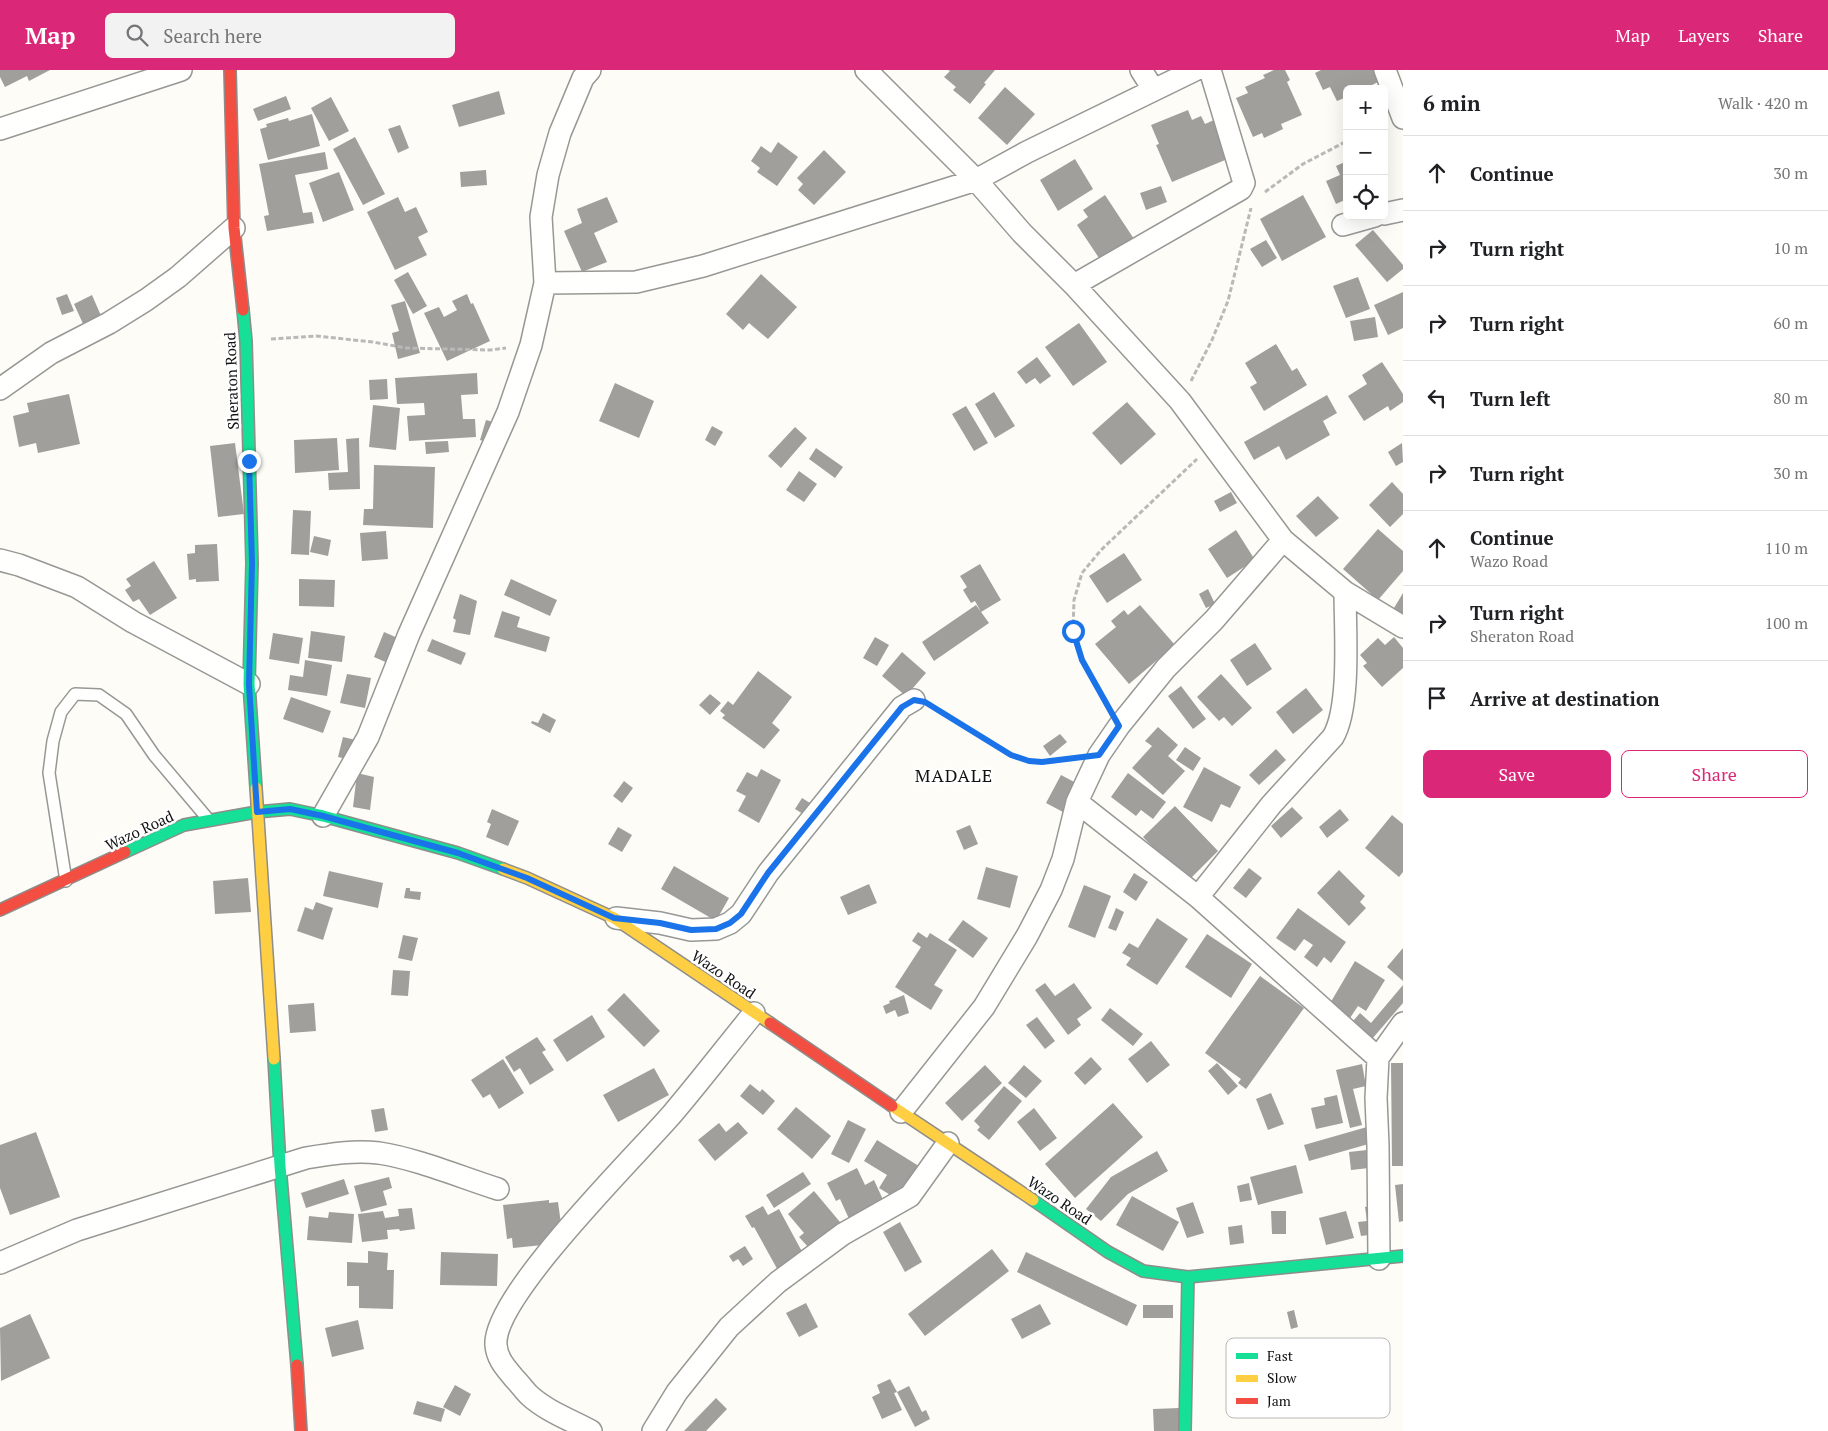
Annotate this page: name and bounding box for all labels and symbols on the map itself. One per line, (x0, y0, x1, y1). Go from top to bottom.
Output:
street label: Sheraton Road (219, 332, 243, 430)
route end (238, 450, 261, 473)
route start (1062, 620, 1085, 643)
district label: MADALE (915, 763, 993, 787)
street label: Wazo Road (102, 805, 176, 855)
street label: Wazo Road (688, 945, 760, 1003)
street label: Wazo Road (1024, 1171, 1096, 1229)
legend (1226, 1338, 1390, 1418)
text: Fast (1267, 1346, 1294, 1365)
text: Slow (1267, 1368, 1297, 1387)
text: Jam (1267, 1391, 1291, 1410)

